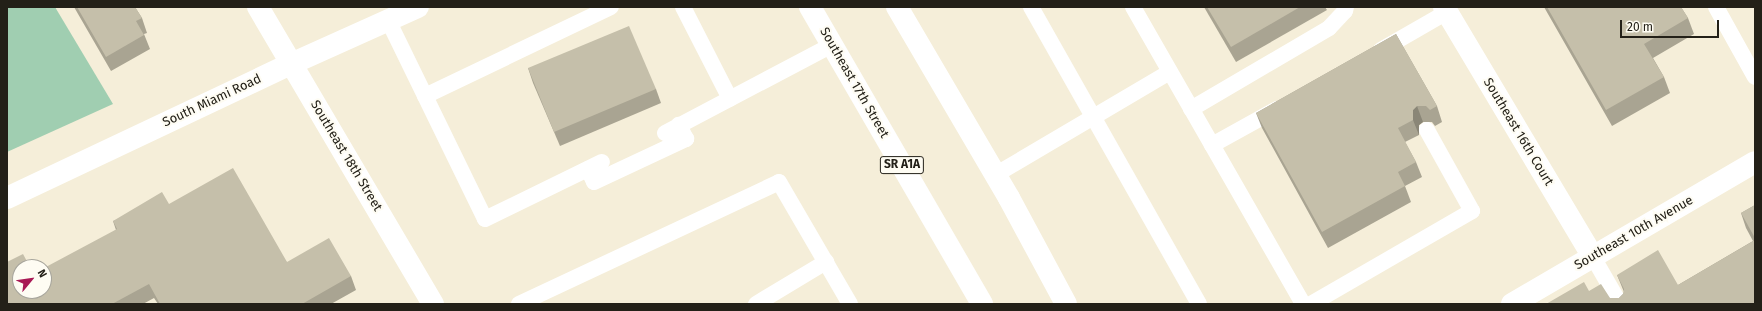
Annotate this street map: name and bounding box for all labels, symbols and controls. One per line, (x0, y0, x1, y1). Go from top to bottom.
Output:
scale bar (1622, 12, 1721, 38)
text: 20 m (1627, 20, 1653, 34)
street label: Southeast 17th Street (816, 25, 892, 141)
street label: South Miami Road (160, 71, 264, 131)
street label: Southeast 16th Court (1480, 75, 1556, 189)
street label: Southeast 18th Street (307, 98, 385, 214)
road number: SR A1A (879, 155, 925, 175)
street label: Southeast 10th Avenue (1572, 193, 1696, 273)
north arrow (12, 259, 52, 299)
text: N (35, 267, 50, 280)

